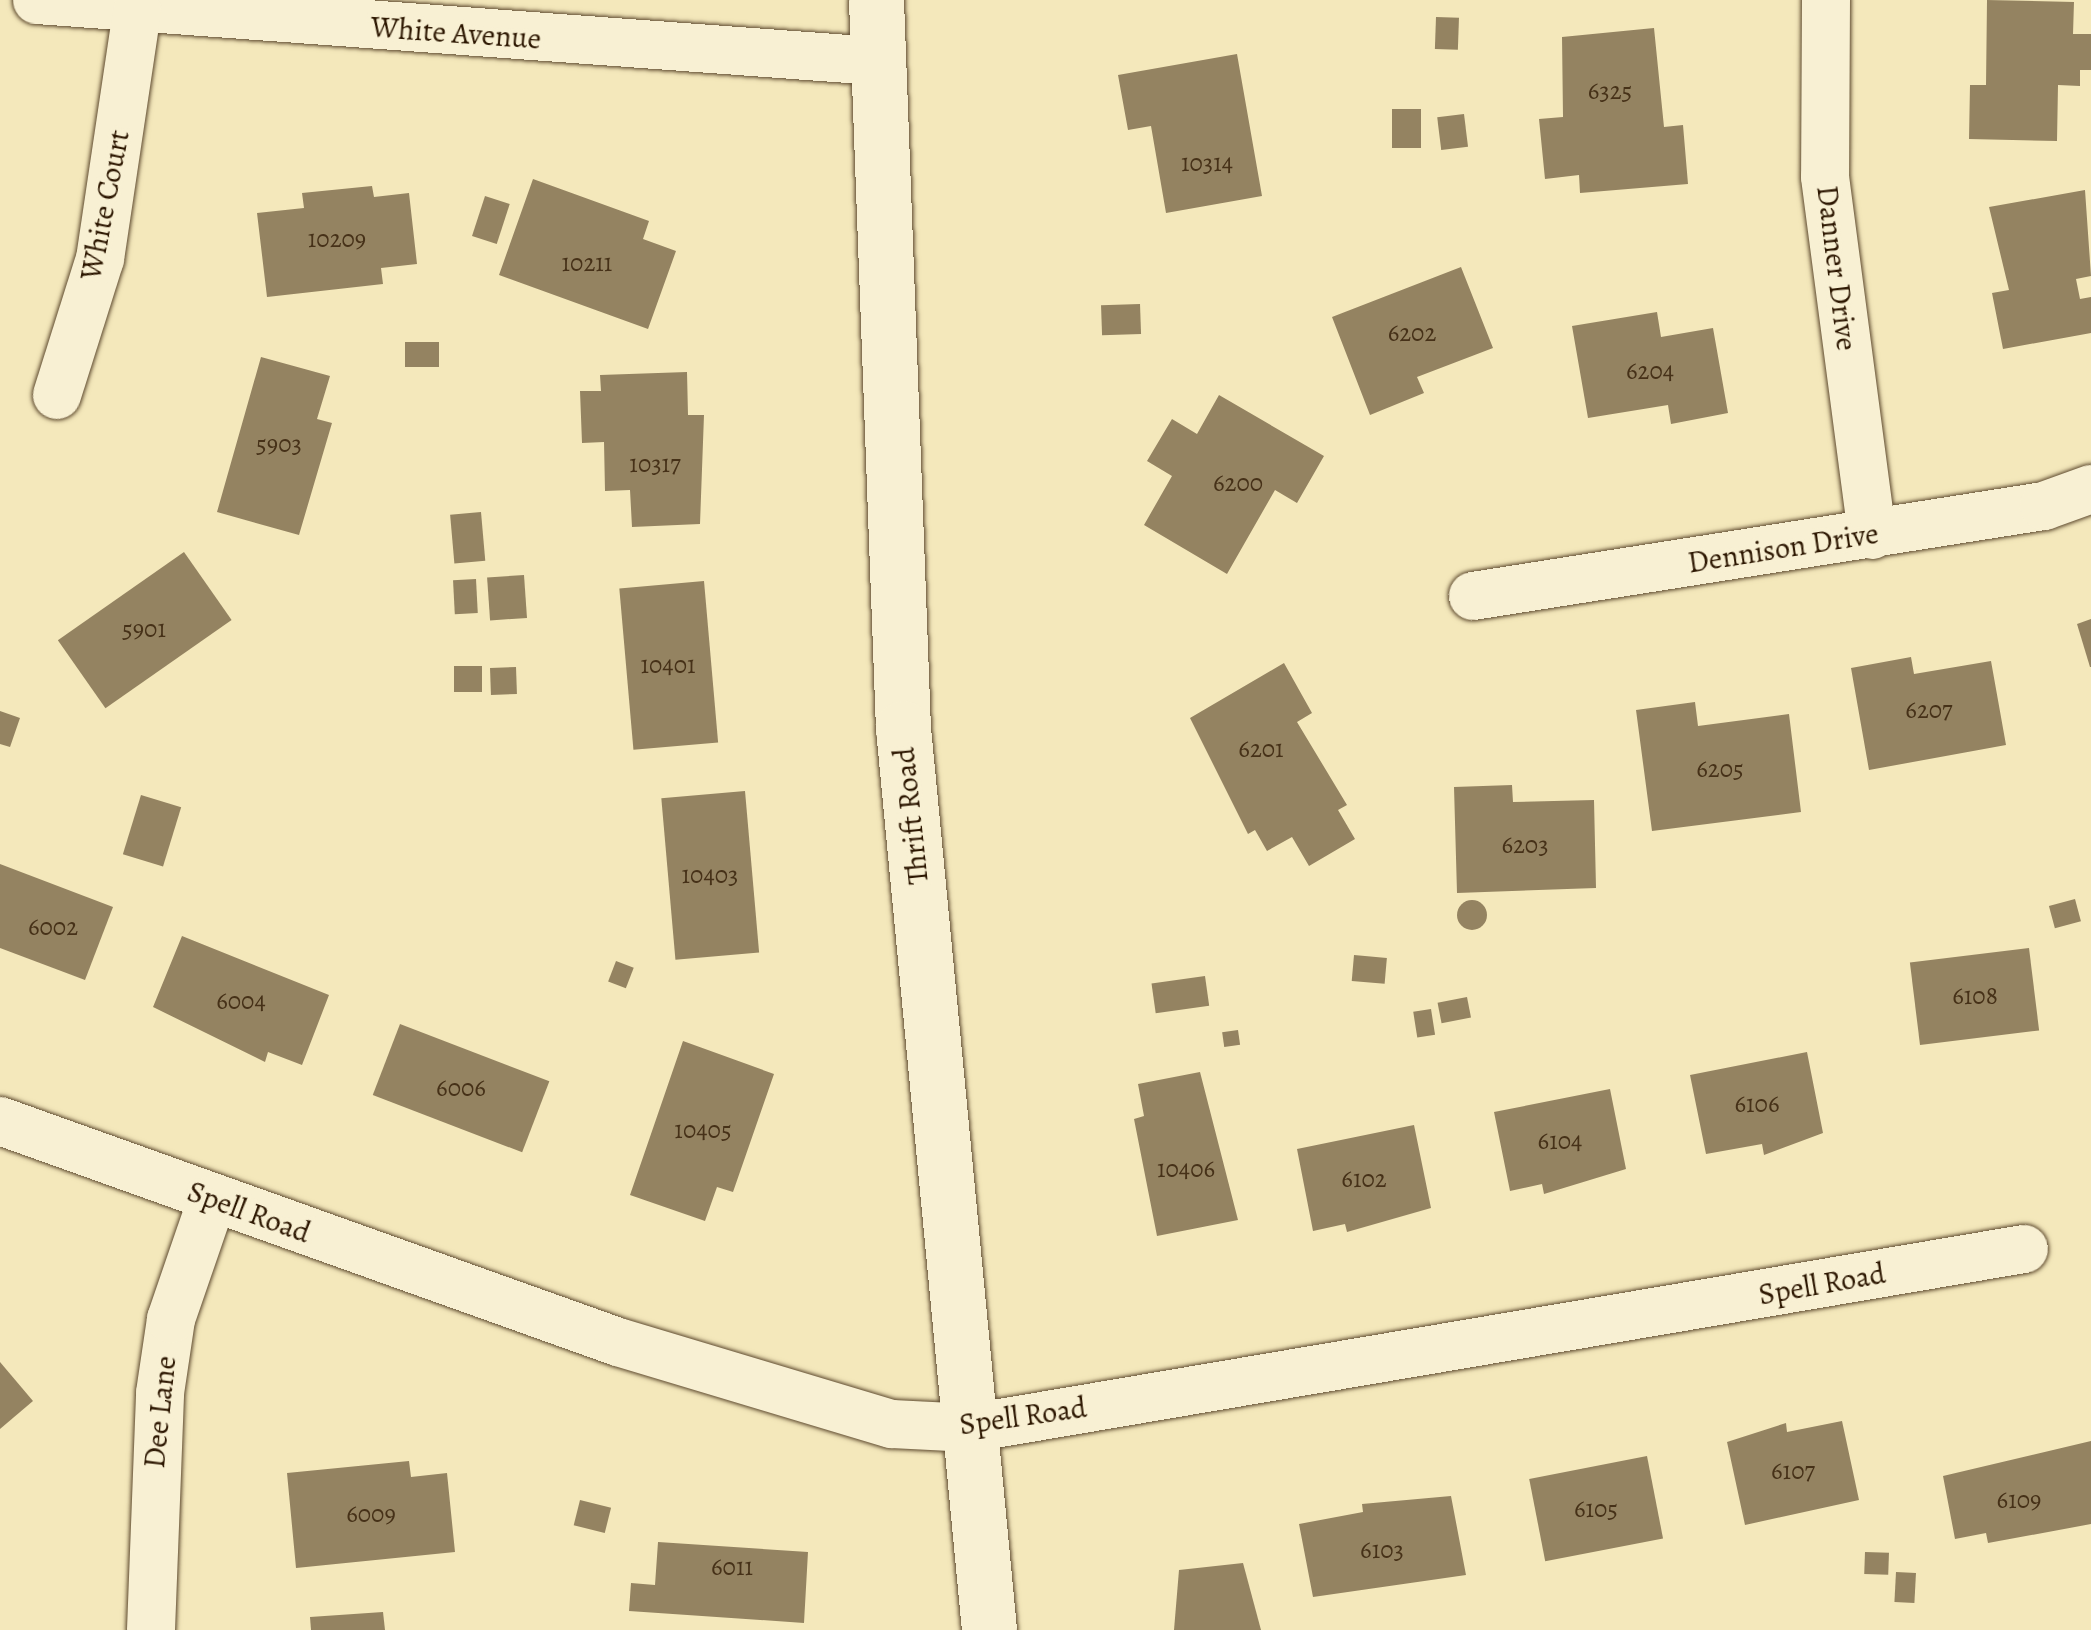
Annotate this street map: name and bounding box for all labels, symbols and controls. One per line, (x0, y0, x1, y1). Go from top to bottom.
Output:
street label: White Avenue (370, 9, 542, 57)
house number: 6325 (1588, 76, 1632, 106)
street label: White Court (73, 127, 137, 283)
house number: 10314 (1181, 148, 1233, 178)
street label: Danner Drive (1809, 183, 1865, 353)
house number: 10209 (308, 224, 366, 254)
house number: 10211 (562, 248, 612, 278)
house number: 6202 (1388, 318, 1436, 348)
house number: 6204 (1626, 356, 1674, 386)
house number: 5903 (256, 429, 302, 459)
house number: 10317 (629, 449, 681, 479)
house number: 6200 (1213, 468, 1263, 498)
street label: Dennison Drive (1685, 515, 1881, 581)
house number: 5901 (122, 614, 166, 644)
house number: 10401 (640, 650, 696, 680)
house number: 6207 (1905, 695, 1953, 725)
house number: 6201 (1238, 734, 1284, 764)
street label: Thrift Road (886, 746, 936, 886)
house number: 6205 (1696, 754, 1744, 784)
house number: 6203 (1501, 830, 1549, 860)
house number: 10403 (682, 860, 738, 890)
house number: 6002 (28, 912, 78, 942)
house number: 6108 (1952, 981, 1998, 1011)
house number: 6004 (216, 986, 266, 1016)
house number: 6006 (436, 1073, 486, 1103)
house number: 6106 (1735, 1089, 1779, 1119)
house number: 10405 (674, 1115, 732, 1145)
house number: 6104 (1538, 1126, 1582, 1156)
house number: 10406 (1157, 1154, 1215, 1184)
house number: 6102 (1341, 1164, 1387, 1194)
street label: Spell Road (183, 1173, 315, 1251)
street label: Spell Road (1756, 1255, 1888, 1313)
street label: Dee Lane (136, 1354, 184, 1470)
street label: Spell Road (957, 1389, 1089, 1443)
house number: 6107 (1771, 1456, 1815, 1486)
house number: 6109 (1997, 1485, 2041, 1515)
house number: 6105 (1574, 1494, 1618, 1524)
house number: 6009 (346, 1499, 396, 1529)
house number: 6103 (1360, 1535, 1404, 1565)
house number: 6011 (711, 1552, 753, 1582)

